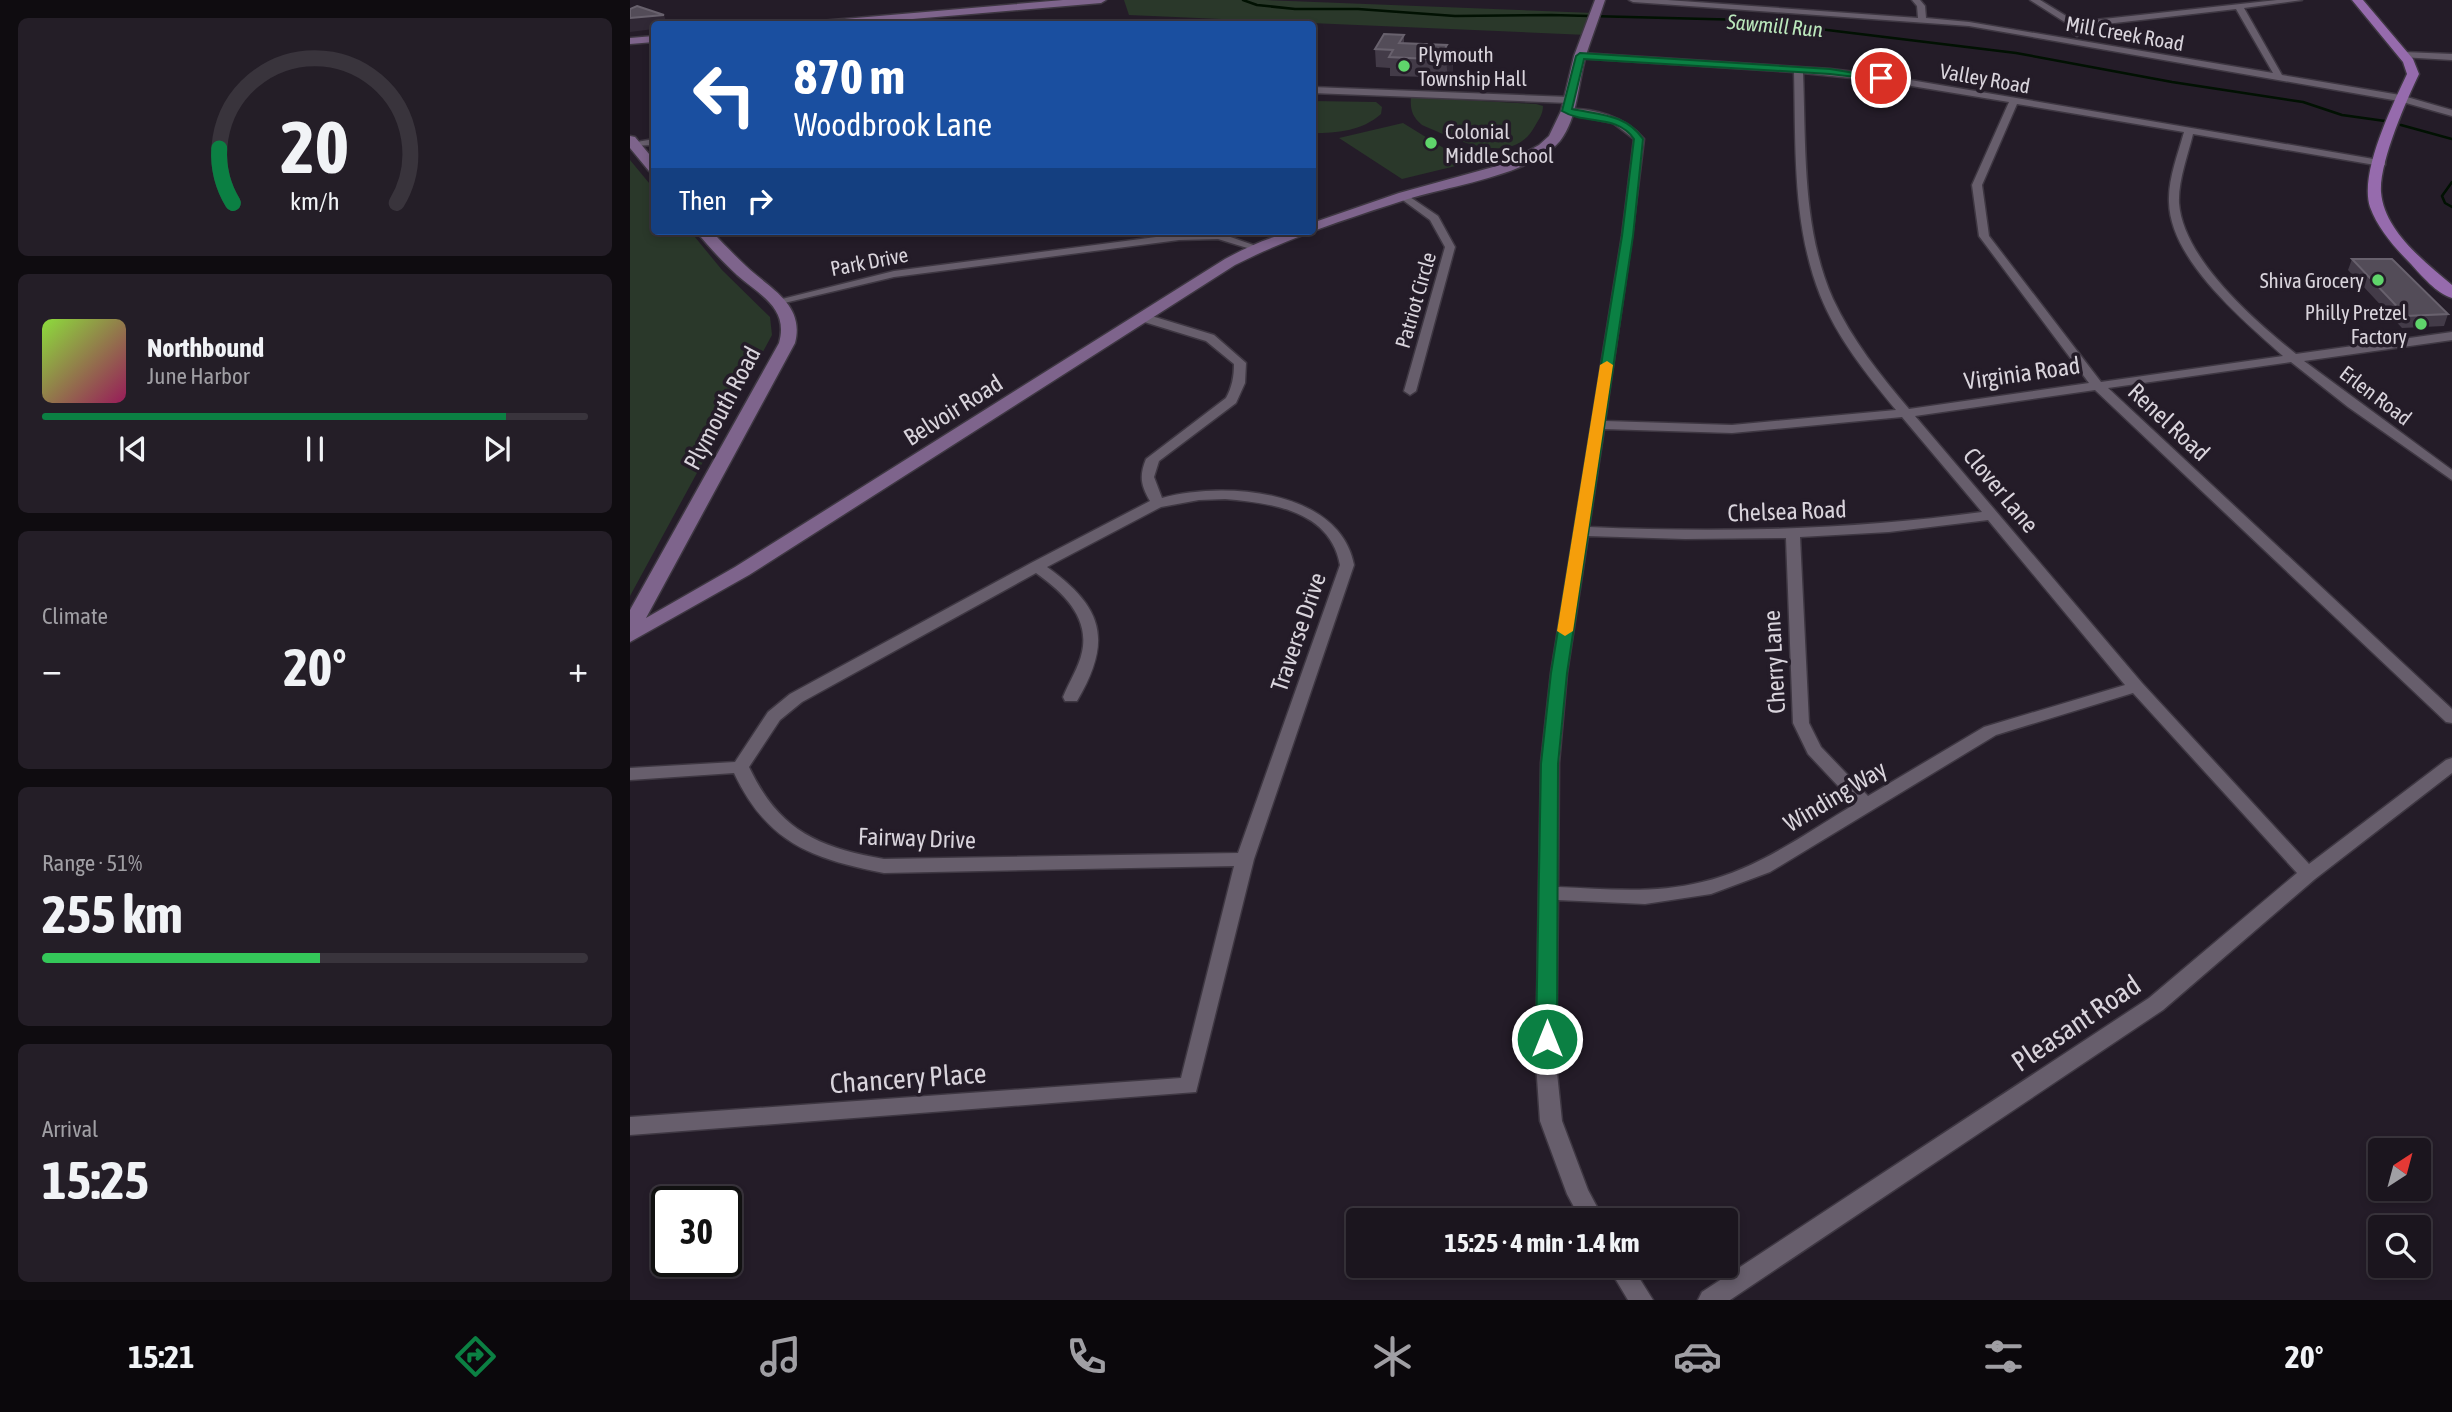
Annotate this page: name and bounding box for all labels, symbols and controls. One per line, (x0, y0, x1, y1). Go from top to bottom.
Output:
water label: Sawmill Run (1725, 9, 1824, 41)
street label: Mill Creek Road (2064, 11, 2186, 55)
place label: Plymouth Township Hall (1418, 42, 1527, 90)
text: 870 m (794, 48, 905, 104)
pin (1851, 48, 1911, 108)
icon: left (679, 49, 770, 140)
marker: Plymouth Township Hall (1396, 58, 1412, 74)
street label: Valley Road (1938, 58, 2032, 98)
icon: arrive (1862, 59, 1900, 97)
text: 20 (281, 106, 349, 189)
text: Woodbrook Lane (794, 106, 992, 143)
place label: Colonial Middle School (1445, 119, 1554, 167)
marker: Colonial Middle School (1423, 135, 1439, 151)
icon: right (741, 182, 779, 220)
text: Then (679, 186, 727, 216)
text: km/h (290, 187, 340, 215)
street label: Park Drive (828, 242, 910, 280)
street label: Patriot Circle (1390, 249, 1440, 351)
place label: Shiva Grocery (2260, 268, 2364, 292)
marker: Shiva Grocery (2370, 272, 2386, 288)
place label: Philly Pretzel Factory (2305, 300, 2407, 348)
marker: Philly Pretzel Factory (2413, 316, 2429, 332)
text: Northbound (147, 333, 264, 363)
street label: Plymouth Road (678, 342, 766, 474)
street label: Virginia Road (1962, 351, 2082, 395)
street label: Erlen Road (2336, 360, 2416, 430)
text: June Harbor (147, 363, 250, 389)
street label: Belvoir Road (899, 369, 1007, 451)
street label: Renel Road (2123, 378, 2215, 466)
icon: previous (114, 430, 152, 468)
icon: pause (296, 430, 334, 468)
icon: next (478, 430, 516, 468)
street label: Clover Lane (1958, 442, 2044, 538)
street label: Chelsea Road (1727, 495, 1847, 527)
street label: Traverse Drive (1265, 569, 1331, 695)
text: Climate (42, 603, 108, 629)
street label: Cherry Lane (1758, 610, 1790, 714)
text: 20° (283, 637, 347, 697)
text: − (42, 647, 62, 690)
text: + (568, 647, 588, 690)
street label: Winding Way (1779, 755, 1891, 837)
street label: Fairway Drive (858, 822, 976, 854)
text: Range · 51% (42, 850, 142, 876)
text: 255 km (42, 884, 183, 944)
street label: Pleasant Road (2006, 968, 2146, 1078)
position arrow (1510, 1002, 1584, 1076)
street label: Chancery Place (829, 1057, 987, 1099)
text: Arrival (42, 1116, 98, 1142)
north arrow (2368, 1138, 2431, 1200)
map controls (2368, 1138, 2431, 1278)
text: 15:25 (42, 1150, 149, 1210)
speed limit sign: 30 (651, 1186, 742, 1277)
button: search (2368, 1215, 2431, 1278)
text: 15:25 · 4 min · 1.4 km (1445, 1228, 1639, 1258)
icon: directions (451, 1332, 500, 1381)
icon: music (756, 1332, 805, 1381)
icon: phone (1062, 1332, 1111, 1381)
icon: climate (1368, 1332, 1417, 1381)
icon: car (1673, 1332, 1722, 1381)
icon: filters (1979, 1332, 2028, 1381)
text: 15:21 (128, 1338, 194, 1375)
text: 20° (2285, 1338, 2324, 1375)

